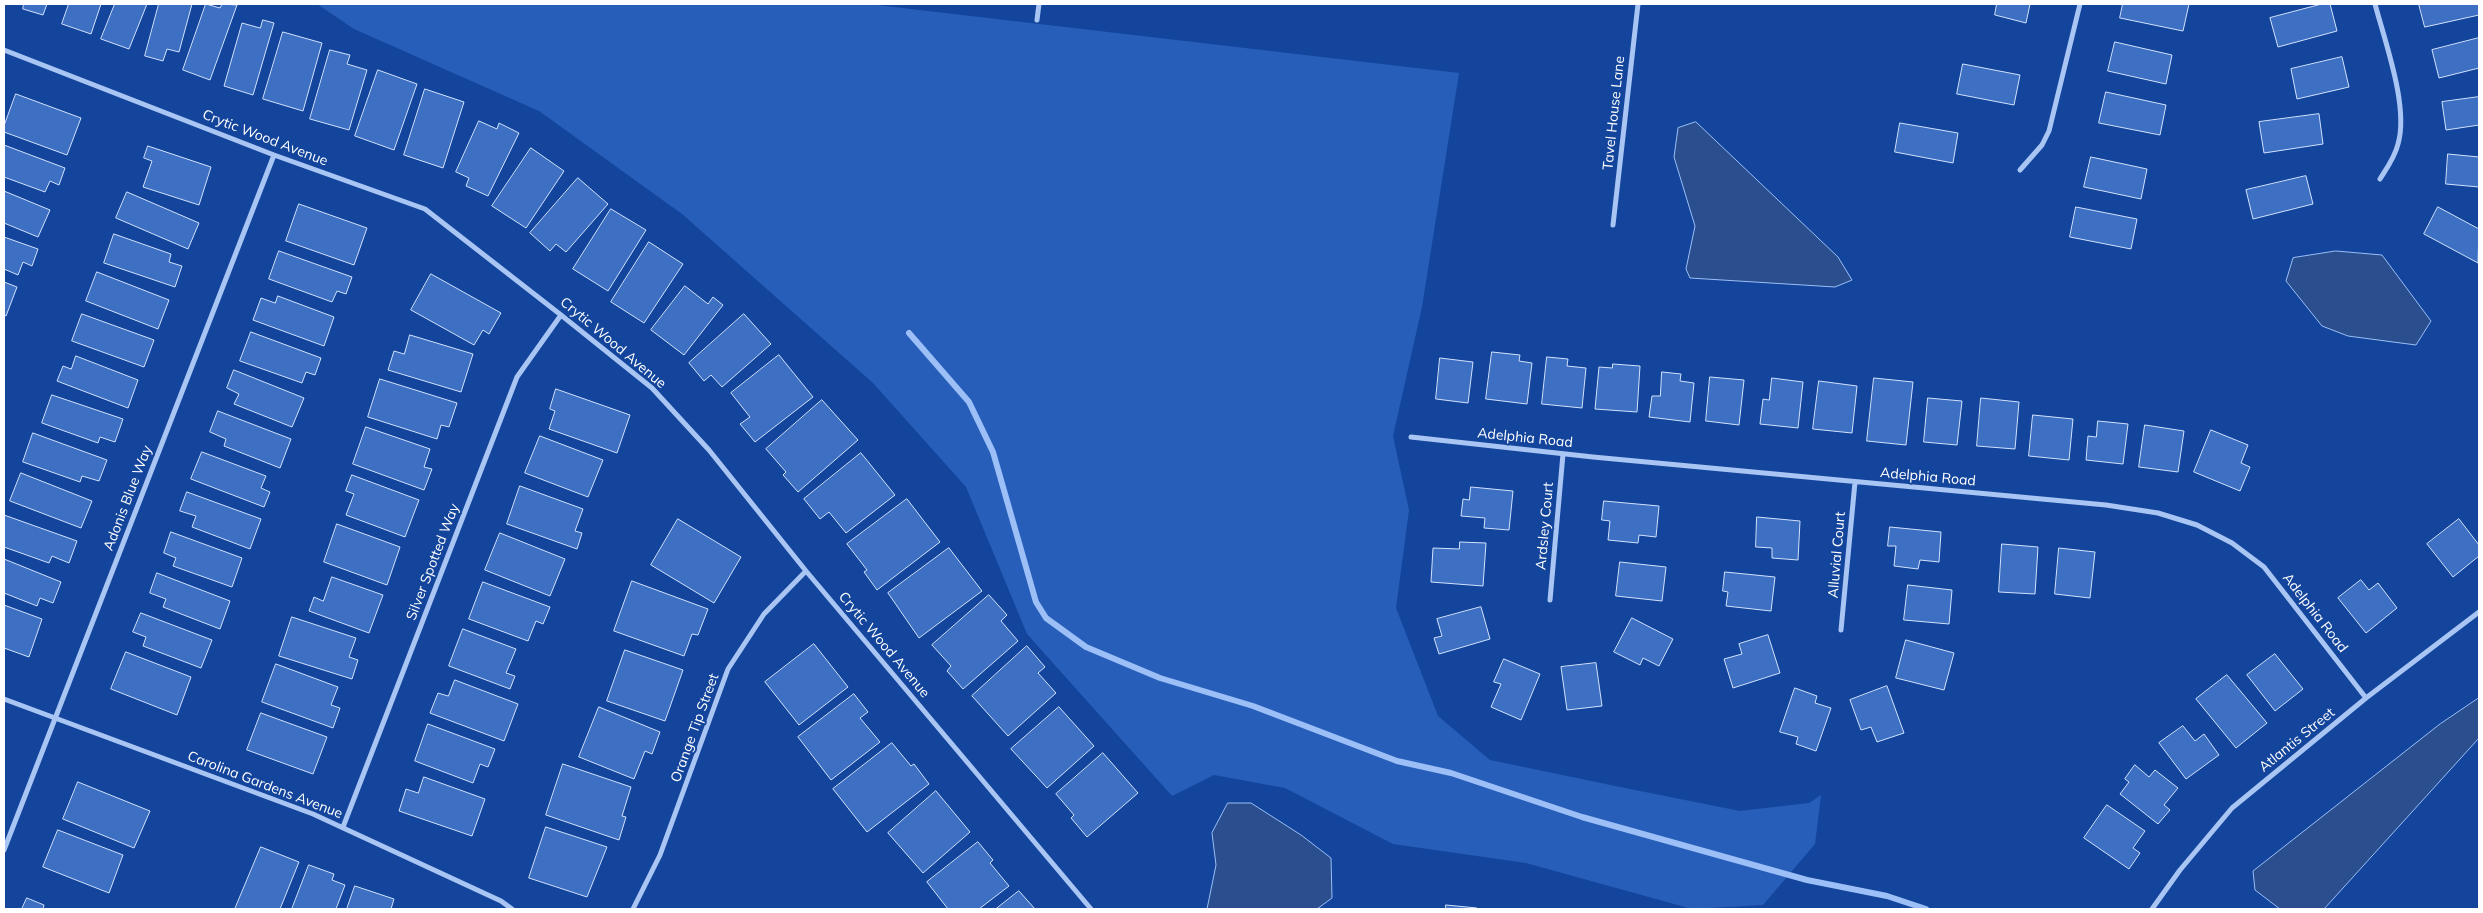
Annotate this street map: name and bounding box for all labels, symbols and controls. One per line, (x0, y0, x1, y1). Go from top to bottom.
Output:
street label: Tavel House Lane (1600, 55, 1628, 171)
street label: Crytic Wood Avenue (200, 106, 330, 170)
street label: Crytic Wood Avenue (557, 294, 669, 392)
street label: Adelphia Road (1476, 425, 1574, 451)
street label: Adonis Blue Way (100, 443, 156, 553)
street label: Adelphia Road (1880, 464, 1976, 490)
street label: Ardsley Court (1533, 481, 1557, 571)
street label: Silver Spotted Way (403, 501, 463, 623)
street label: Alluvial Court (1825, 511, 1849, 599)
street label: Adelphia Road (2279, 570, 2351, 656)
street label: Crytic Wood Avenue (835, 589, 933, 701)
street label: Orange Tip Street (667, 671, 723, 785)
street label: Atlantis Street (2256, 704, 2338, 776)
street label: Carolina Gardens Avenue (185, 748, 345, 822)

